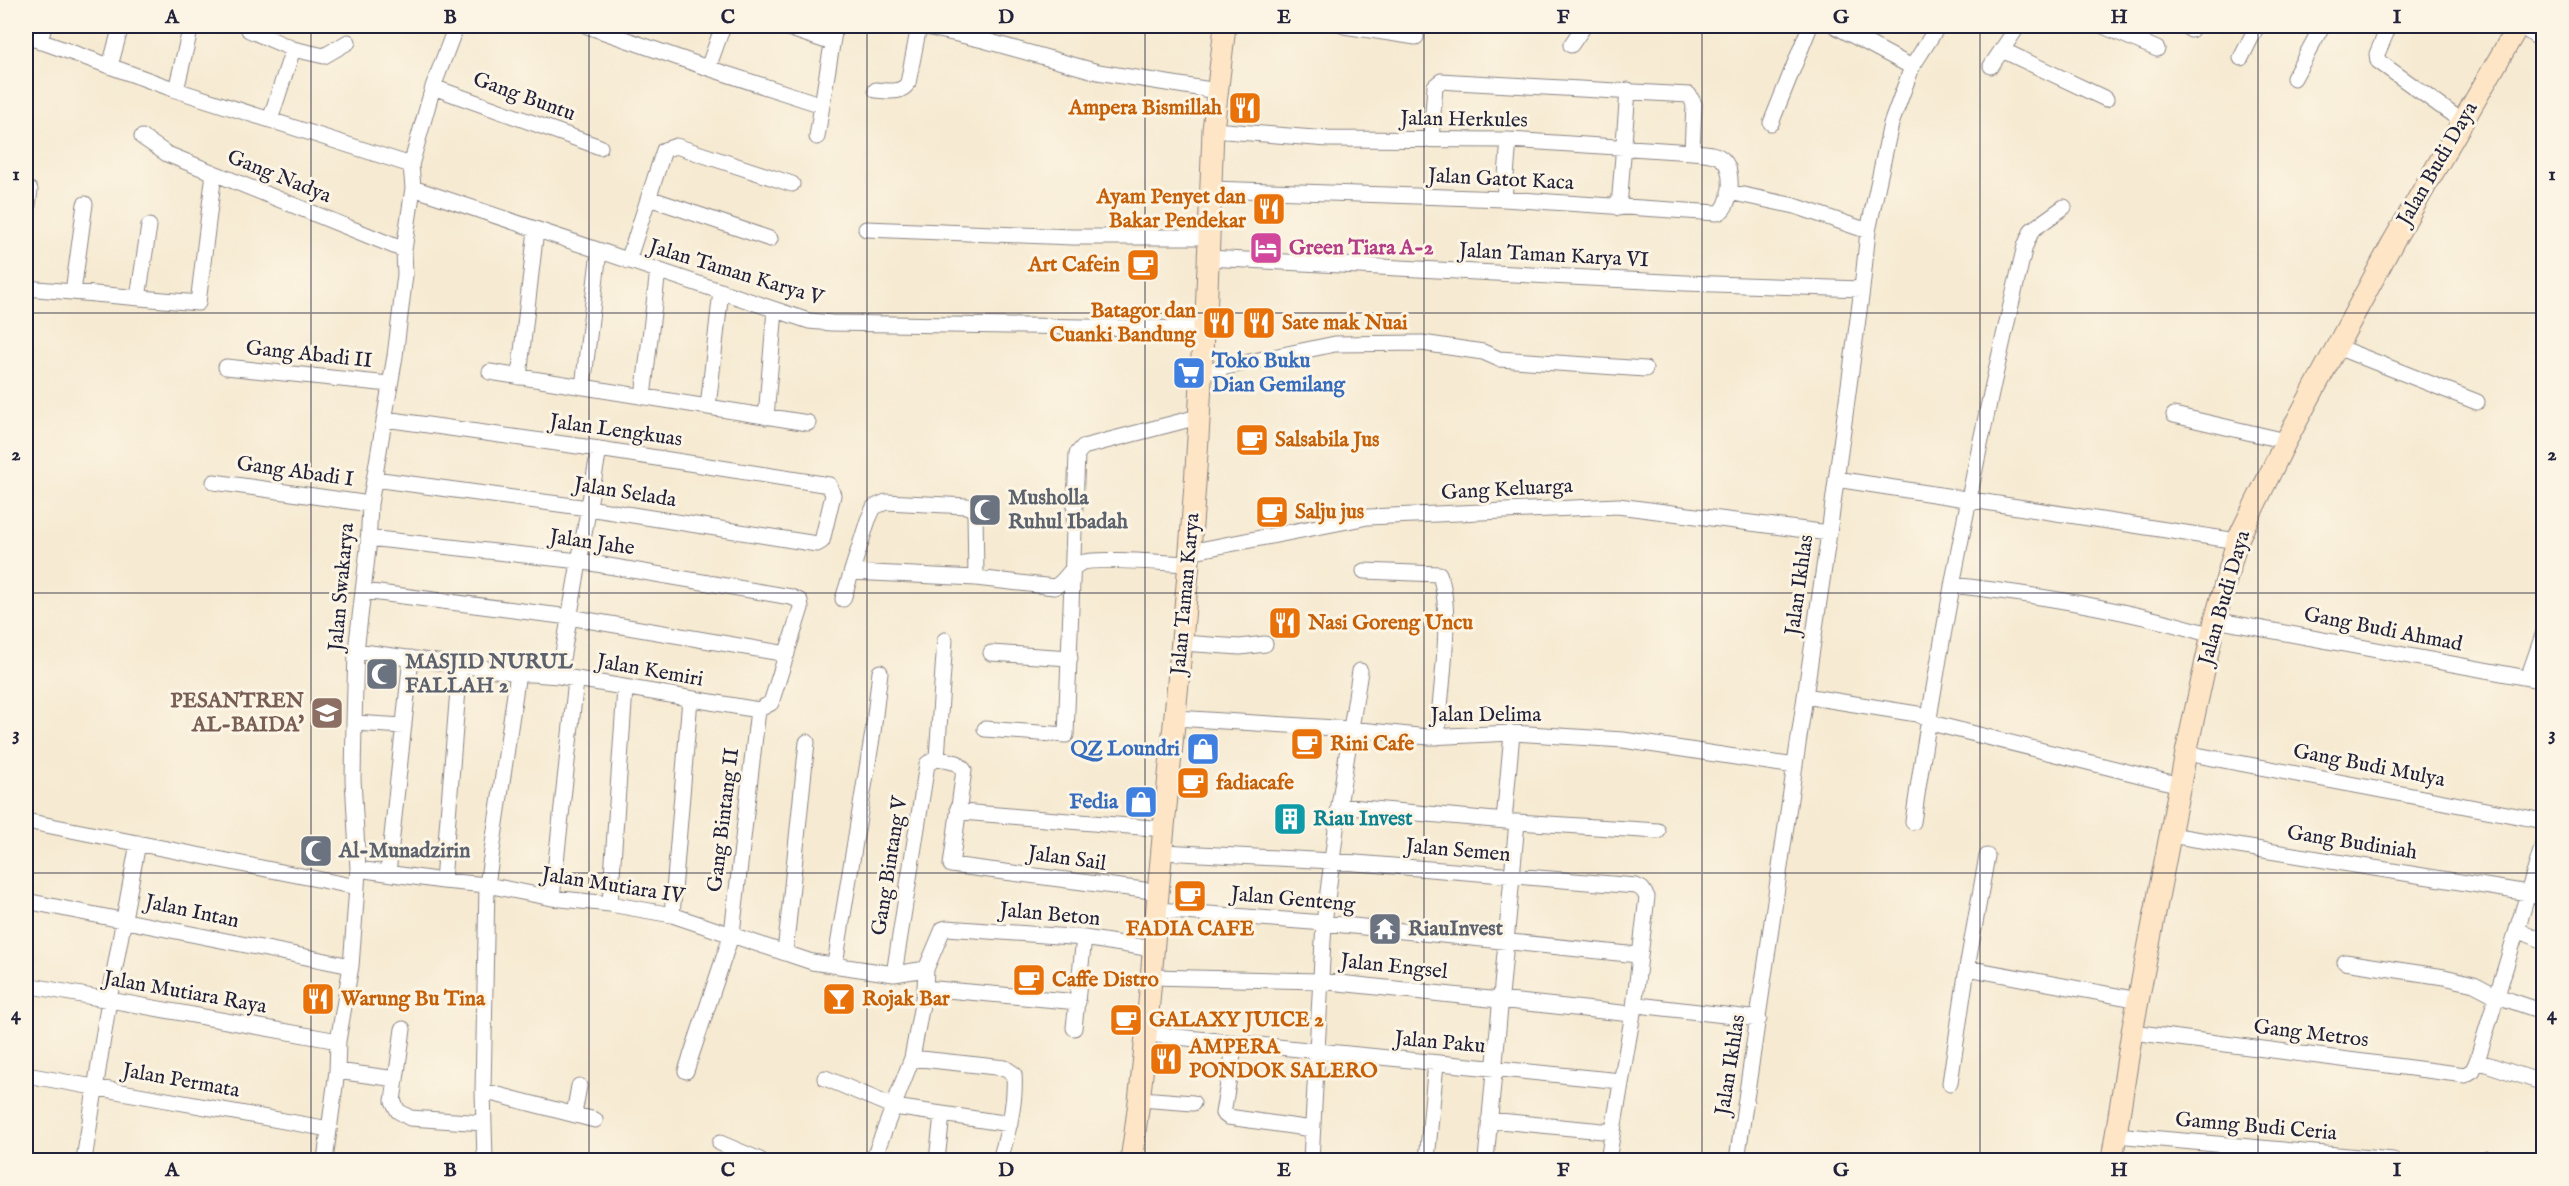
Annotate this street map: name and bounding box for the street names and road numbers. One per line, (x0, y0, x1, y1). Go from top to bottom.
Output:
street label: Gang Buntu (469, 66, 579, 128)
street label: Jalan Budi Daya (2391, 96, 2485, 233)
street label: Jalan Herkules (1398, 105, 1528, 135)
street label: Gang Nadya (223, 144, 336, 210)
street label: Jalan Gatot Kaca (1425, 163, 1576, 197)
street label: Jalan Taman Karya V (644, 233, 828, 313)
street label: Jalan Taman Karya VI (1456, 237, 1650, 274)
street label: Gang Abadi II (244, 335, 374, 375)
street label: Jalan Lengkuas (546, 408, 684, 454)
street label: Gang Abadi I (235, 450, 355, 494)
street label: Jalan Selada (570, 471, 679, 515)
street label: Gang Keluarga (1441, 473, 1574, 507)
street label: Jalan Taman Karya (1165, 511, 1207, 678)
street label: Jalan Swakarya (323, 521, 361, 654)
street label: Jalan Jahe (546, 523, 637, 562)
street label: Jalan Budi Daya (2192, 527, 2257, 670)
street label: Jalan Ikhlas (1779, 533, 1820, 639)
street label: Gang Budi Ahmad (2301, 601, 2465, 659)
street label: Jalan Kemiri (593, 648, 705, 694)
street label: Jalan Delima (1429, 702, 1542, 729)
street label: Gang Budi Mulya (2291, 738, 2448, 794)
street label: Gang Bintang II (702, 746, 746, 894)
street label: Gang Bintang V (866, 793, 915, 938)
street label: Gang Budiniah (2285, 819, 2419, 867)
street label: Jalan Semen (1402, 833, 1512, 869)
street label: Jalan Sail (1024, 840, 1108, 878)
street label: Jalan Mutiara IV (538, 861, 688, 911)
street label: Jalan Genteng (1228, 881, 1357, 919)
street label: Jalan Intan (141, 888, 241, 935)
street label: Jalan Beton (997, 897, 1101, 933)
street label: Jalan Engsel (1337, 948, 1449, 986)
street label: Jalan Mutiara Raya (99, 965, 270, 1021)
street label: Jalan Ikhlas (1709, 1013, 1752, 1119)
street label: Gang Metros (2252, 1014, 2370, 1054)
street label: Jalan Paku (1392, 1025, 1487, 1060)
street label: Jalan Permata (118, 1057, 243, 1105)
street label: Gamng Budi Ceria (2174, 1106, 2339, 1148)

